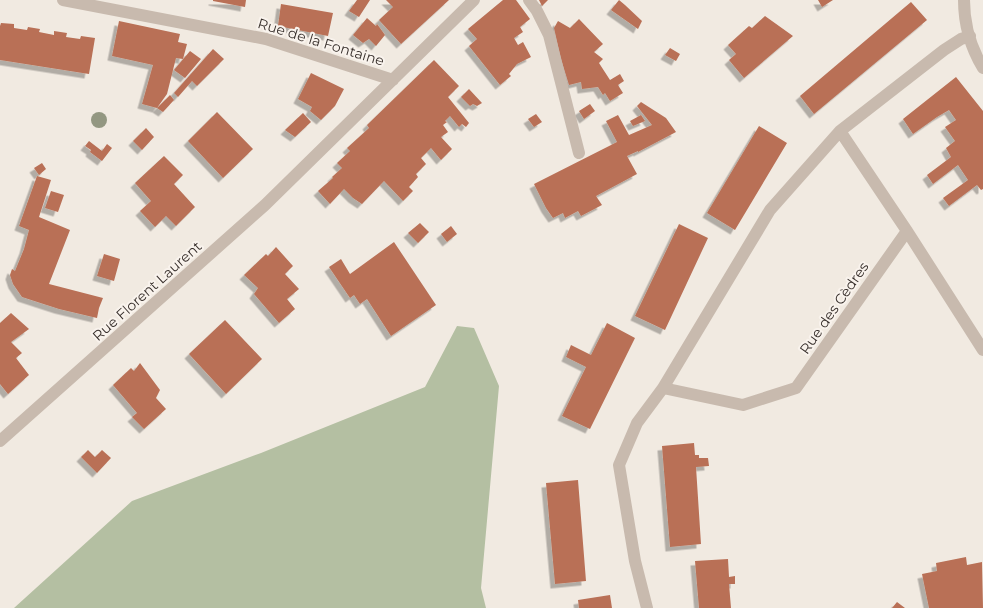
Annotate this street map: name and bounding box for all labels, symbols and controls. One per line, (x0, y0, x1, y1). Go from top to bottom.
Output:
street label: Rue de la Fontaine (256, 14, 386, 70)
street label: Rue Florent Laurent (89, 237, 206, 345)
street label: Rue des Cèdres (796, 258, 873, 358)

